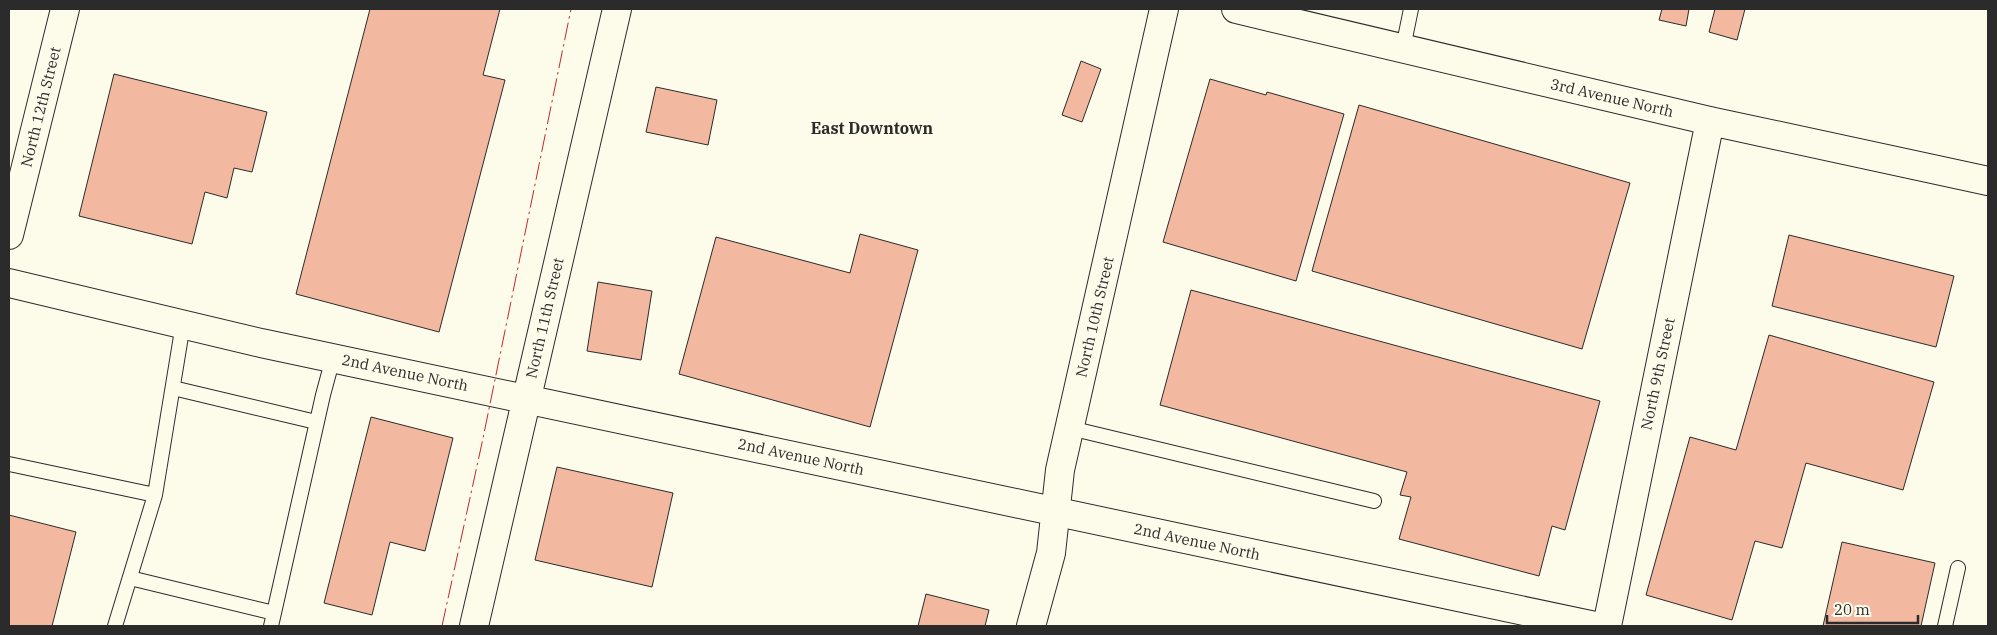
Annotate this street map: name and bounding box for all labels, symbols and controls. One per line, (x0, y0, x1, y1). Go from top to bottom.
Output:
street label: North 12th Street (16, 45, 65, 169)
street label: 3rd Avenue North (1549, 74, 1676, 121)
district label: East Downtown (811, 118, 934, 138)
street label: North 10th Street (1071, 255, 1118, 379)
street label: North 11th Street (521, 256, 568, 380)
street label: North 9th Street (1636, 316, 1679, 432)
street label: 2nd Avenue North (340, 350, 470, 395)
street label: 2nd Avenue North (736, 434, 866, 479)
street label: 2nd Avenue North (1132, 519, 1262, 564)
scale bar (1827, 592, 1918, 624)
text: 20 m (1834, 600, 1870, 619)

